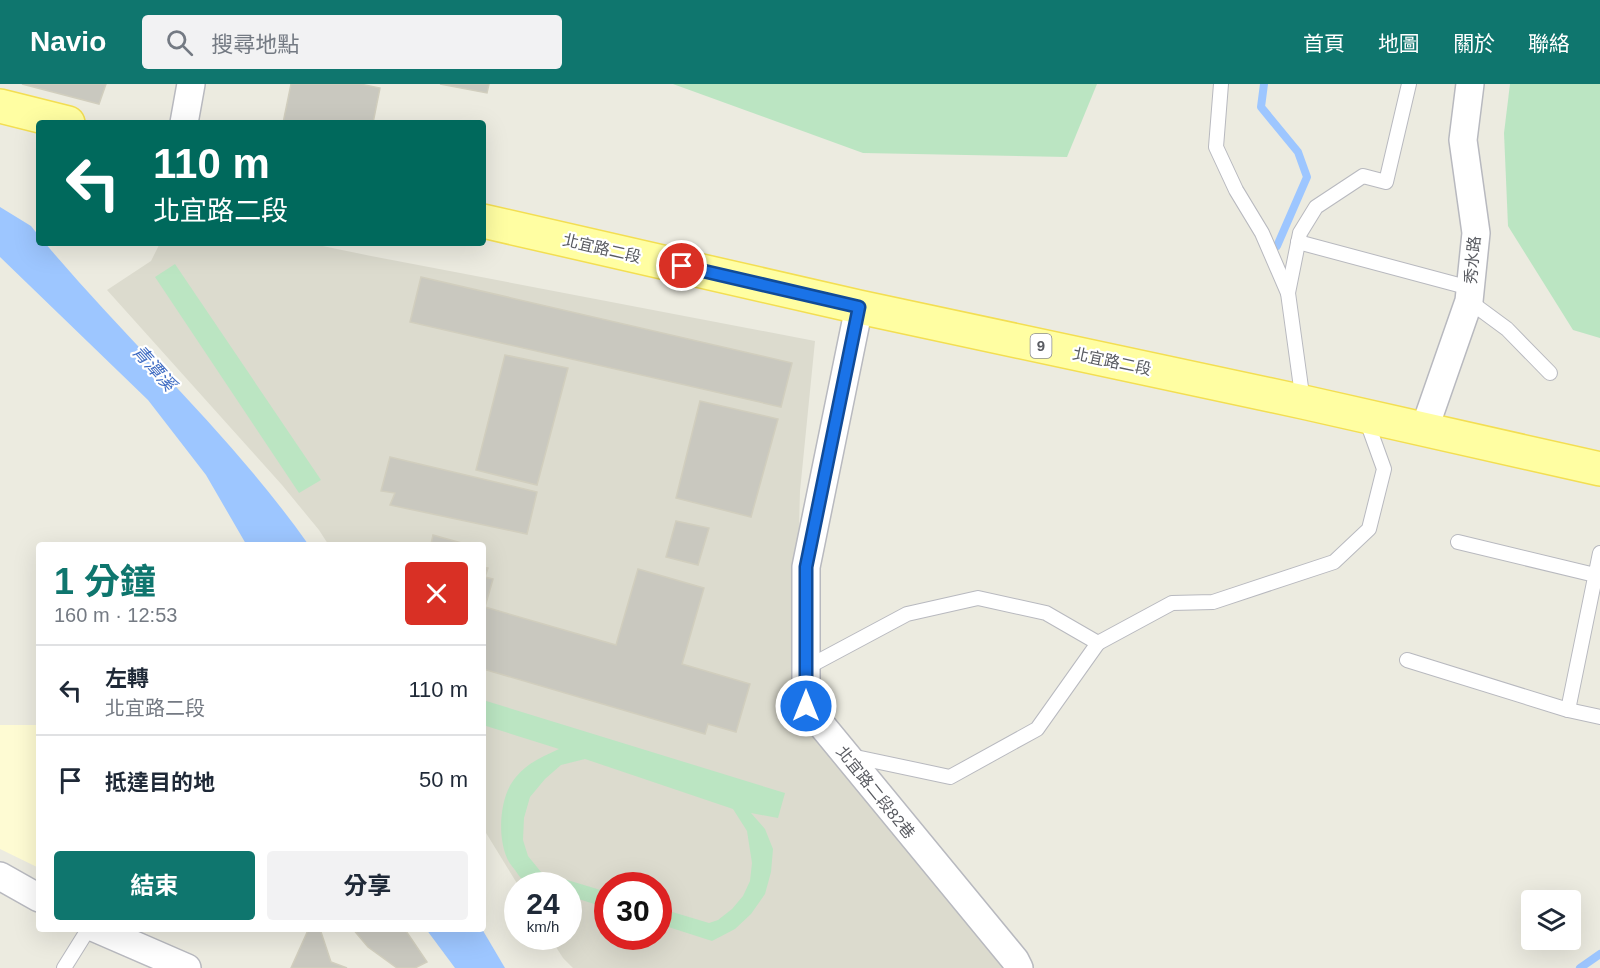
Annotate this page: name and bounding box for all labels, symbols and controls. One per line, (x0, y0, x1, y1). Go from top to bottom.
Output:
search box (142, 15, 562, 69)
text: Navio (30, 26, 106, 57)
icon: search (163, 26, 196, 59)
text: 搜尋地點 (211, 32, 299, 57)
text: 首頁 (1303, 32, 1345, 55)
text: 地圖 (1378, 32, 1420, 55)
text: 關於 (1453, 32, 1495, 55)
text: 聯絡 (1528, 32, 1570, 55)
text: 110 m (153, 140, 270, 187)
icon: left (54, 144, 132, 222)
text: 北宜路二段 (153, 196, 288, 226)
street label: 北宜路二段 (561, 231, 643, 266)
street label: 秀水路 (1462, 235, 1483, 285)
pin (656, 240, 707, 291)
icon: arrive (665, 249, 698, 282)
road number: 9 (1030, 334, 1052, 358)
water label: 青潭溪 (129, 341, 182, 397)
street label: 北宜路二段 (1071, 345, 1153, 378)
text: 1 分鐘 (54, 561, 156, 602)
button: close (405, 562, 468, 625)
text: 160 m · 12:53 (54, 604, 177, 626)
text: 左轉 (105, 666, 149, 691)
icon: left (54, 674, 87, 707)
position arrow (774, 674, 838, 738)
text: 110 m (408, 677, 468, 702)
text: 北宜路二段 (105, 697, 205, 719)
street label: 北宜路二段82巷 (833, 743, 918, 842)
icon: arrive (54, 764, 87, 797)
text: 50 m (419, 767, 468, 792)
text: 抵達目的地 (105, 770, 215, 795)
button: 結束 (54, 851, 255, 920)
button: 分享 (267, 851, 468, 920)
speed limit sign: 30 (594, 872, 672, 950)
text: 24 (526, 887, 560, 920)
map controls (1521, 890, 1581, 950)
button: layers (1521, 890, 1581, 950)
text: km/h (527, 918, 559, 935)

